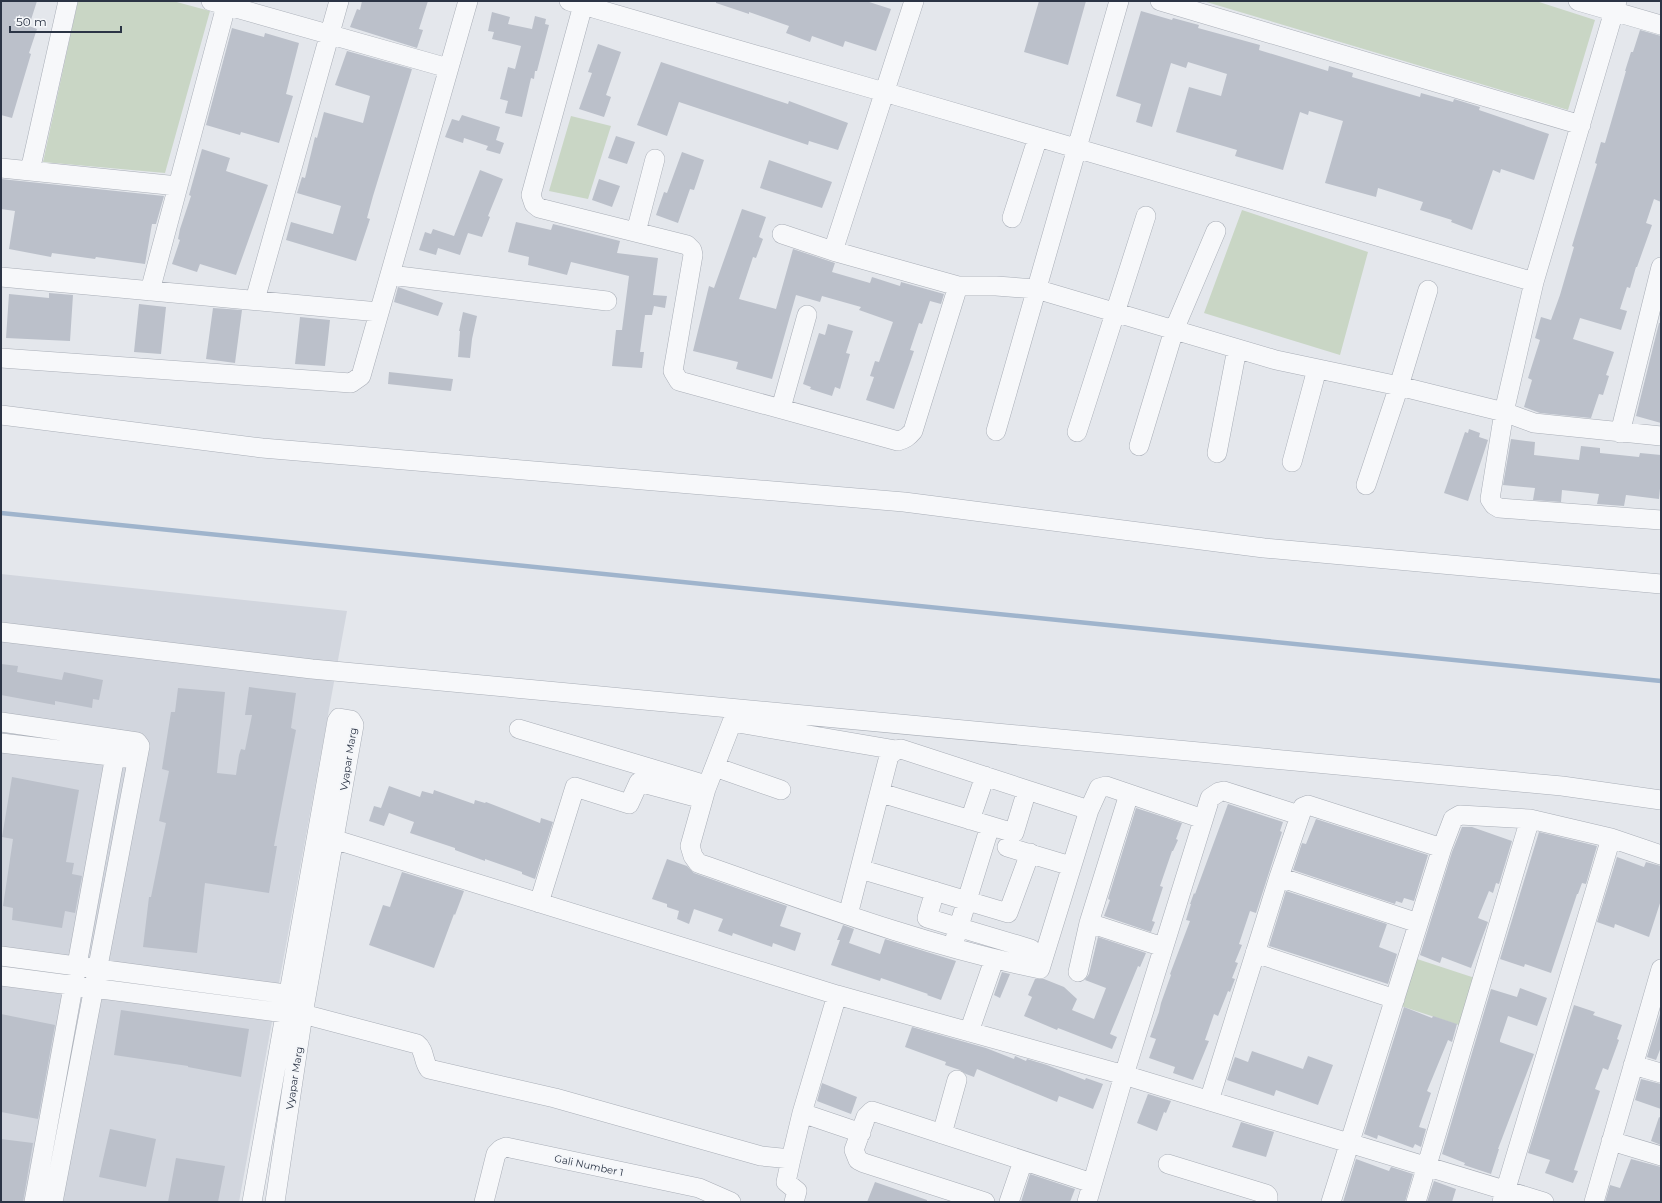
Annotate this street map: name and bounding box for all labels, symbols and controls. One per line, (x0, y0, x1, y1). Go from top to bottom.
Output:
scale bar (10, 8, 121, 34)
text: 50 m (16, 14, 47, 29)
street label: Vyapar Marg (337, 727, 360, 791)
street label: Vyapar Marg (283, 1046, 306, 1110)
street label: Gali Number 1 (553, 1152, 625, 1179)

